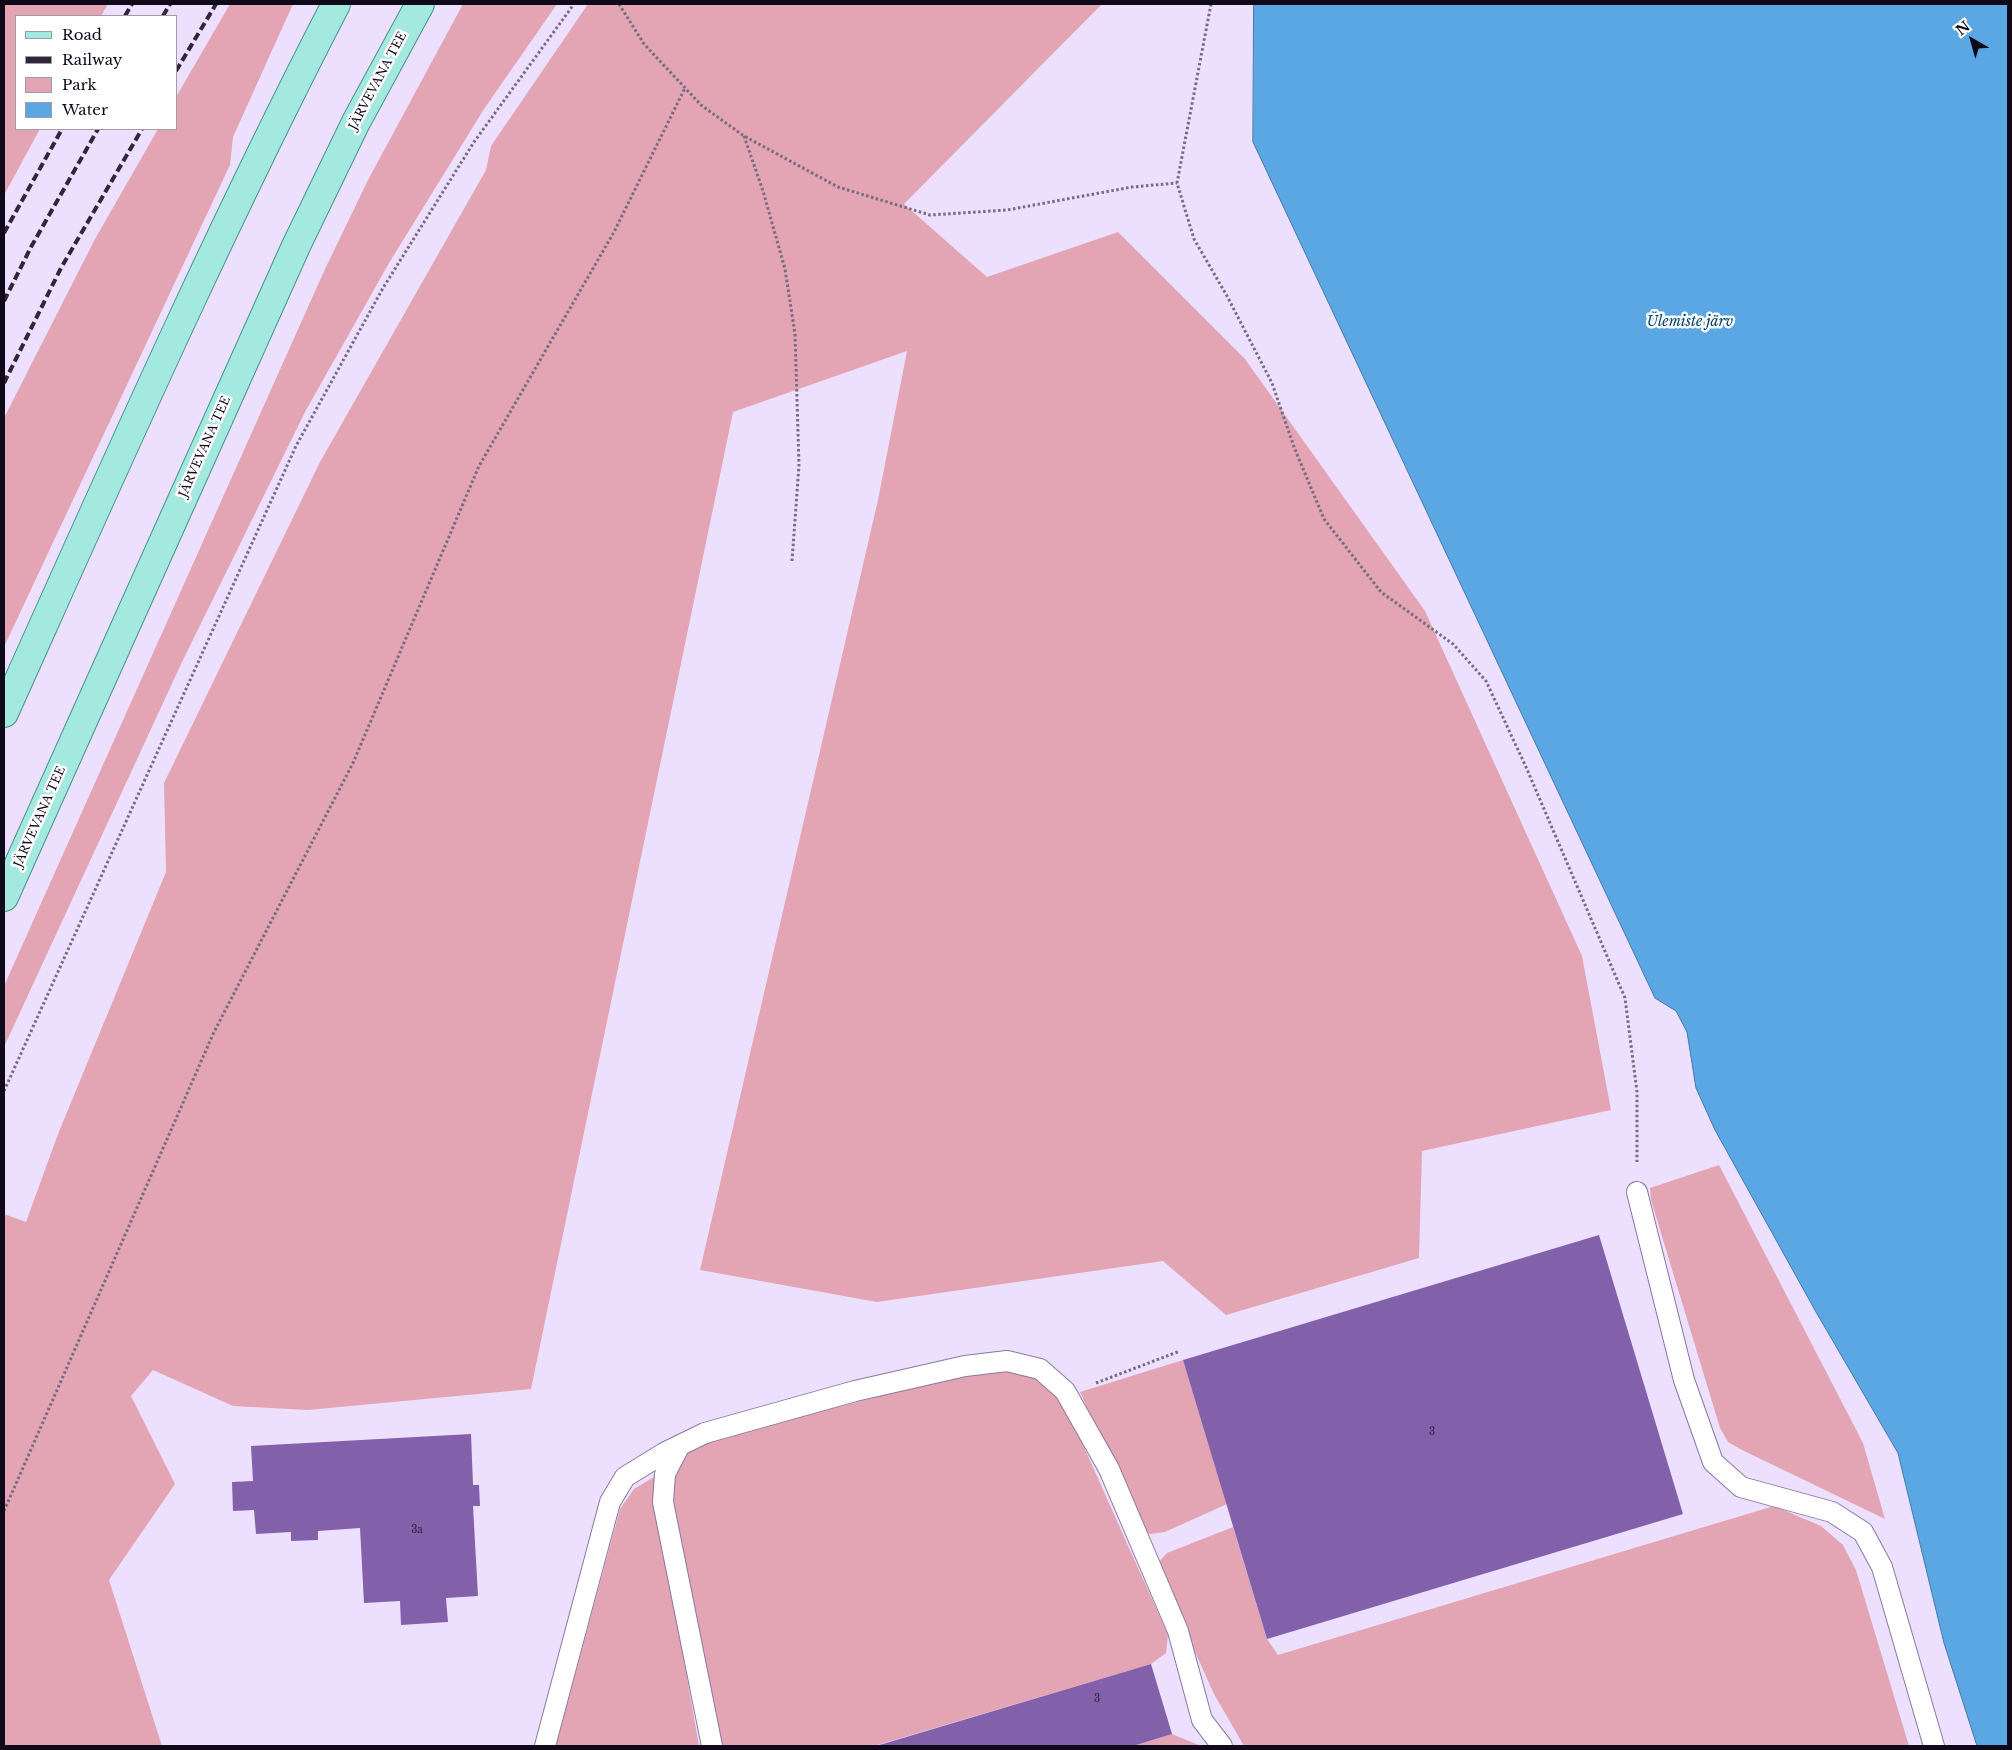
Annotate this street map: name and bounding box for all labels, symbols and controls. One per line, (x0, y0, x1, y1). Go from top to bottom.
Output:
legend (15, 15, 178, 130)
north arrow (1947, 15, 1997, 65)
text: N (1952, 17, 1973, 39)
text: Road (62, 25, 102, 44)
street label: JÄRVEVANA TEE (346, 29, 410, 133)
text: Railway (62, 50, 122, 69)
text: Park (62, 75, 97, 94)
text: Water (62, 100, 108, 119)
water label: Ülemiste järv (1647, 314, 1733, 330)
street label: JÄRVEVANA TEE (176, 394, 234, 500)
street label: JÄRVEVANA TEE (11, 764, 69, 870)
house number: 3 (1429, 1426, 1435, 1438)
house number: 3a (411, 1524, 423, 1536)
house number: 3 (1094, 1693, 1100, 1705)

